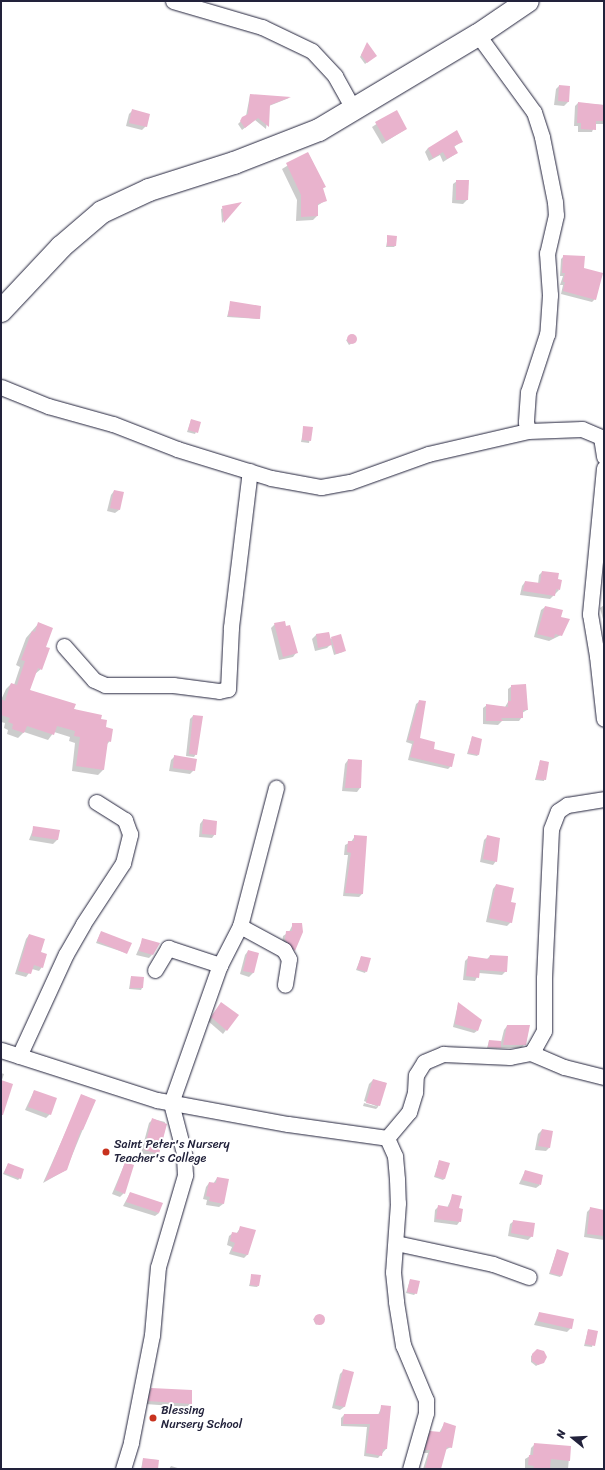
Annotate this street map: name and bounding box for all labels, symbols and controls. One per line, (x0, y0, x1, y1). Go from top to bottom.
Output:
place label: Saint Peter's Nursery Teacher's College (114, 1138, 231, 1166)
marker: Saint Peter's Nursery Teacher's College (101, 1147, 111, 1157)
place label: Blessing Nursery School (161, 1404, 242, 1432)
marker: Blessing Nursery School (148, 1413, 158, 1423)
north arrow (553, 1418, 593, 1458)
text: N (551, 1428, 571, 1441)

